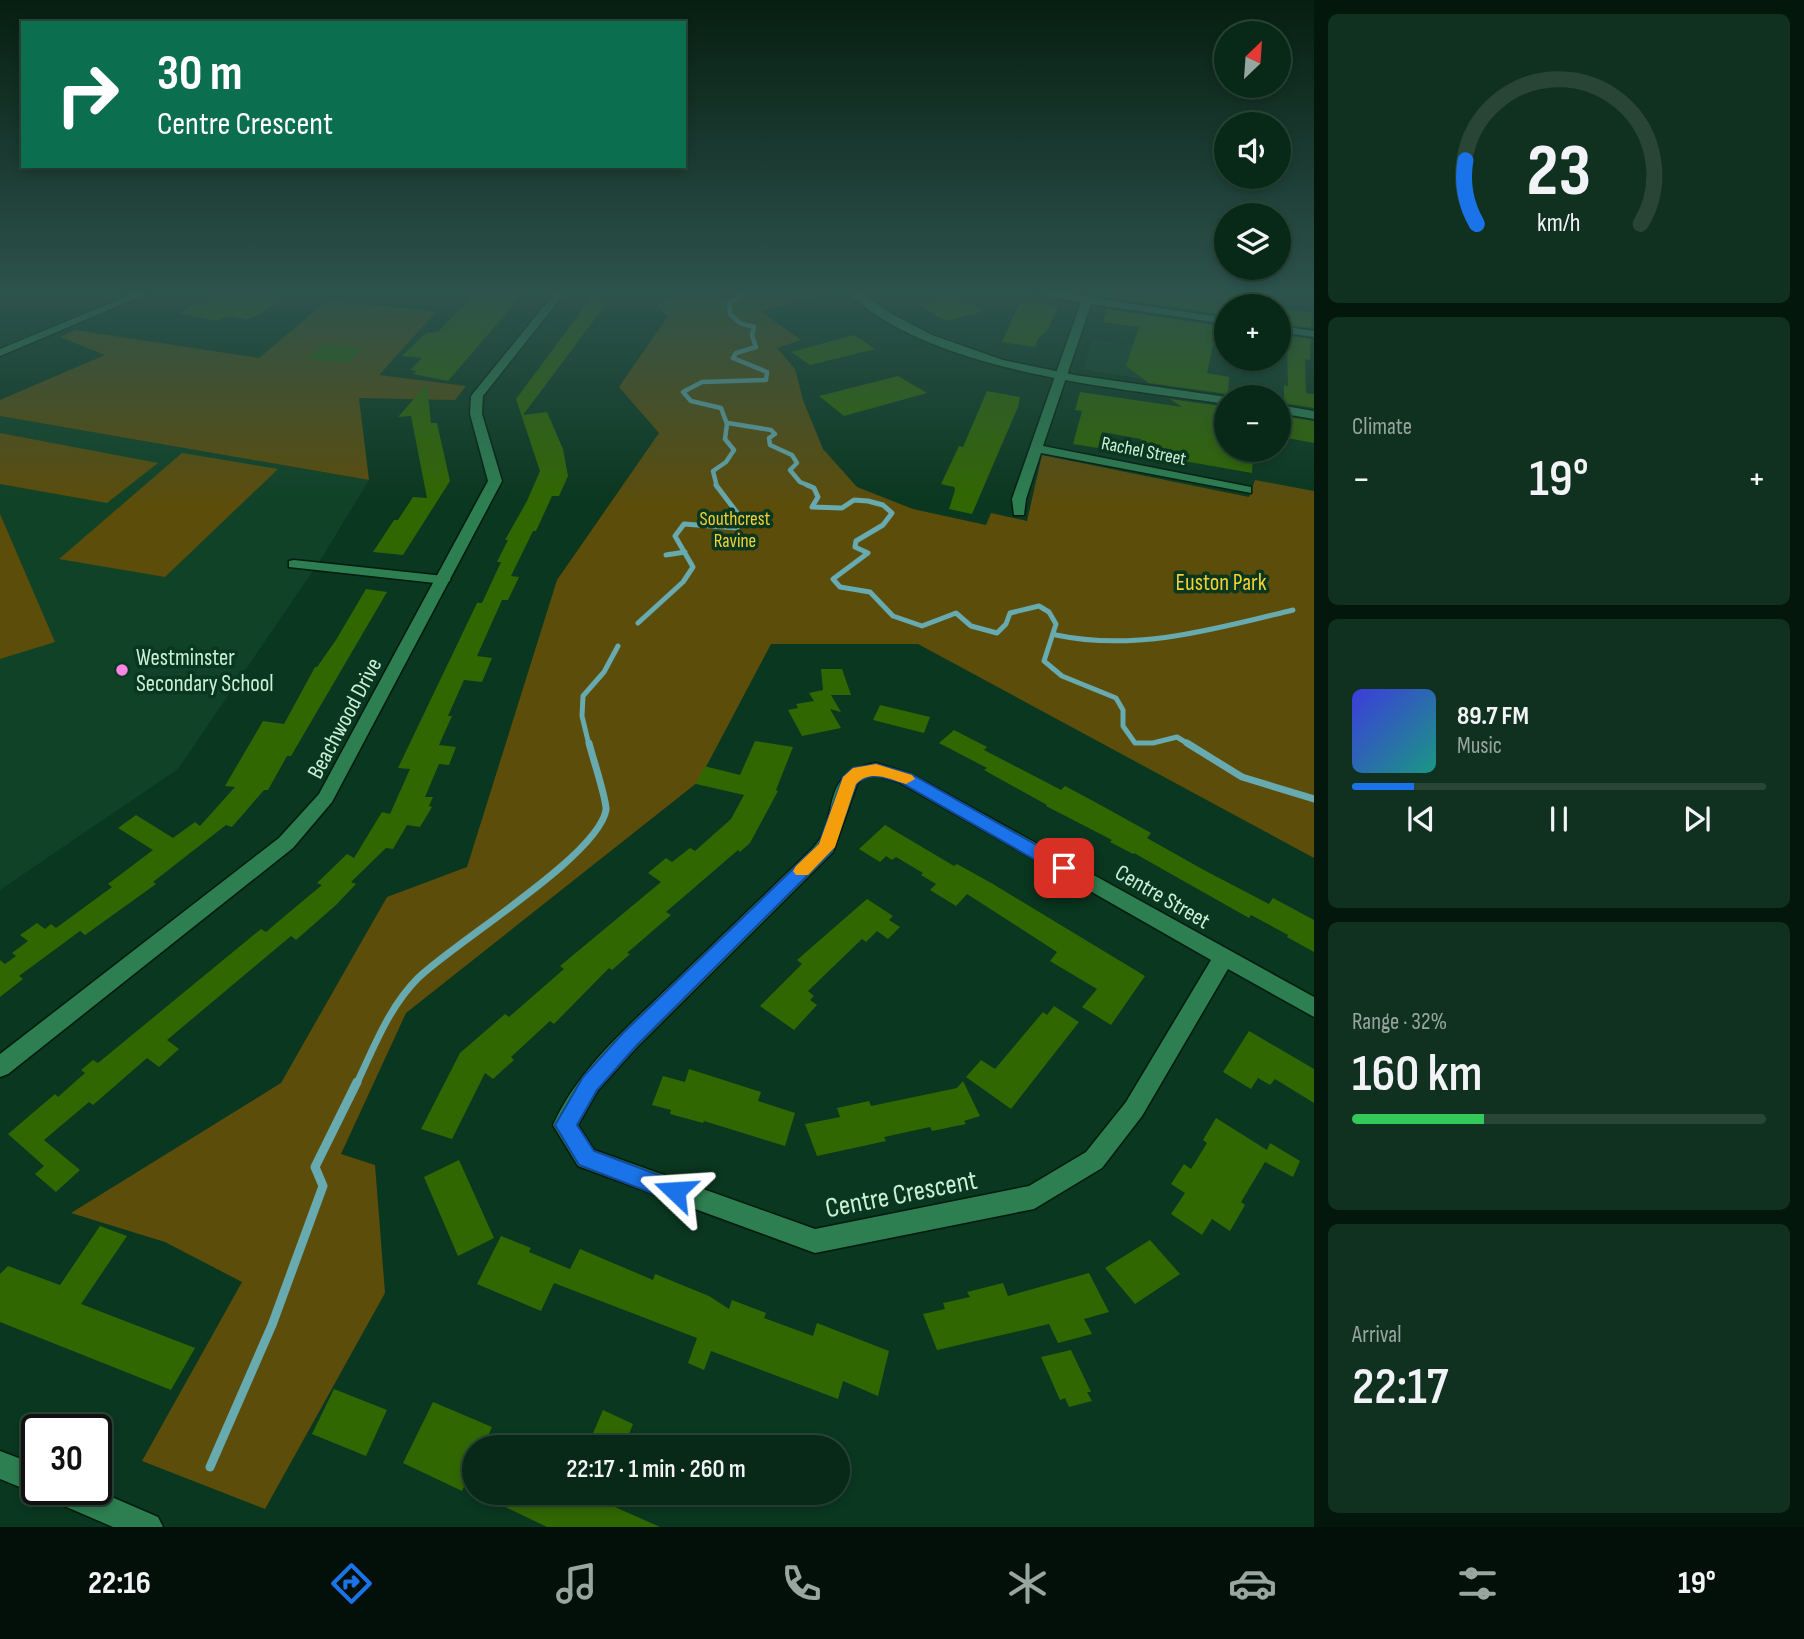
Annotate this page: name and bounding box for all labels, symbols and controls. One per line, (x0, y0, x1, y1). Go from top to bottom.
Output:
north arrow (1214, 21, 1292, 98)
map controls (1214, 21, 1291, 462)
text: 30 m (157, 45, 242, 104)
icon: right (42, 49, 133, 140)
text: Centre Crescent (157, 105, 333, 144)
button: sound (1214, 112, 1291, 189)
text: 23 (1527, 129, 1591, 217)
button: layers (1214, 203, 1291, 280)
text: km/h (1537, 208, 1581, 239)
button: + (1214, 294, 1291, 371)
button: − (1214, 385, 1291, 462)
text: Climate (1352, 413, 1412, 441)
street label: Rachel Street (1099, 432, 1188, 471)
text: 19° (1529, 448, 1589, 511)
text: − (1352, 457, 1371, 502)
text: + (1747, 457, 1766, 502)
park label: Southcrest Ravine (700, 508, 771, 553)
park label: Euston Park (1176, 569, 1267, 597)
place label: Westminster Secondary School (136, 644, 274, 698)
street label: Beachwood Drive (301, 653, 388, 784)
marker: Westminster Secondary School (114, 662, 130, 678)
text: 89.7 FM (1457, 701, 1529, 732)
text: Music (1457, 732, 1502, 760)
icon: previous (1402, 800, 1440, 838)
icon: pause (1540, 800, 1578, 838)
icon: next (1678, 800, 1716, 838)
pin (1034, 838, 1094, 898)
icon: arrive (1045, 849, 1083, 887)
street label: Centre Street (1110, 859, 1215, 935)
text: Range · 32% (1352, 1008, 1447, 1036)
text: 160 km (1352, 1043, 1483, 1106)
position arrow (638, 1154, 712, 1228)
street label: Centre Crescent (823, 1164, 980, 1225)
text: Arrival (1352, 1321, 1401, 1349)
text: 22:17 (1352, 1356, 1448, 1419)
speed limit sign: 30 (21, 1414, 112, 1505)
text: 22:17 · 1 min · 260 m (566, 1454, 746, 1485)
icon: directions (327, 1559, 376, 1608)
icon: music (552, 1559, 601, 1608)
icon: phone (777, 1559, 826, 1608)
icon: climate (1003, 1559, 1052, 1608)
icon: car (1228, 1559, 1277, 1608)
icon: filters (1453, 1559, 1502, 1608)
text: 22:16 (88, 1564, 151, 1603)
text: 19° (1678, 1564, 1716, 1603)

